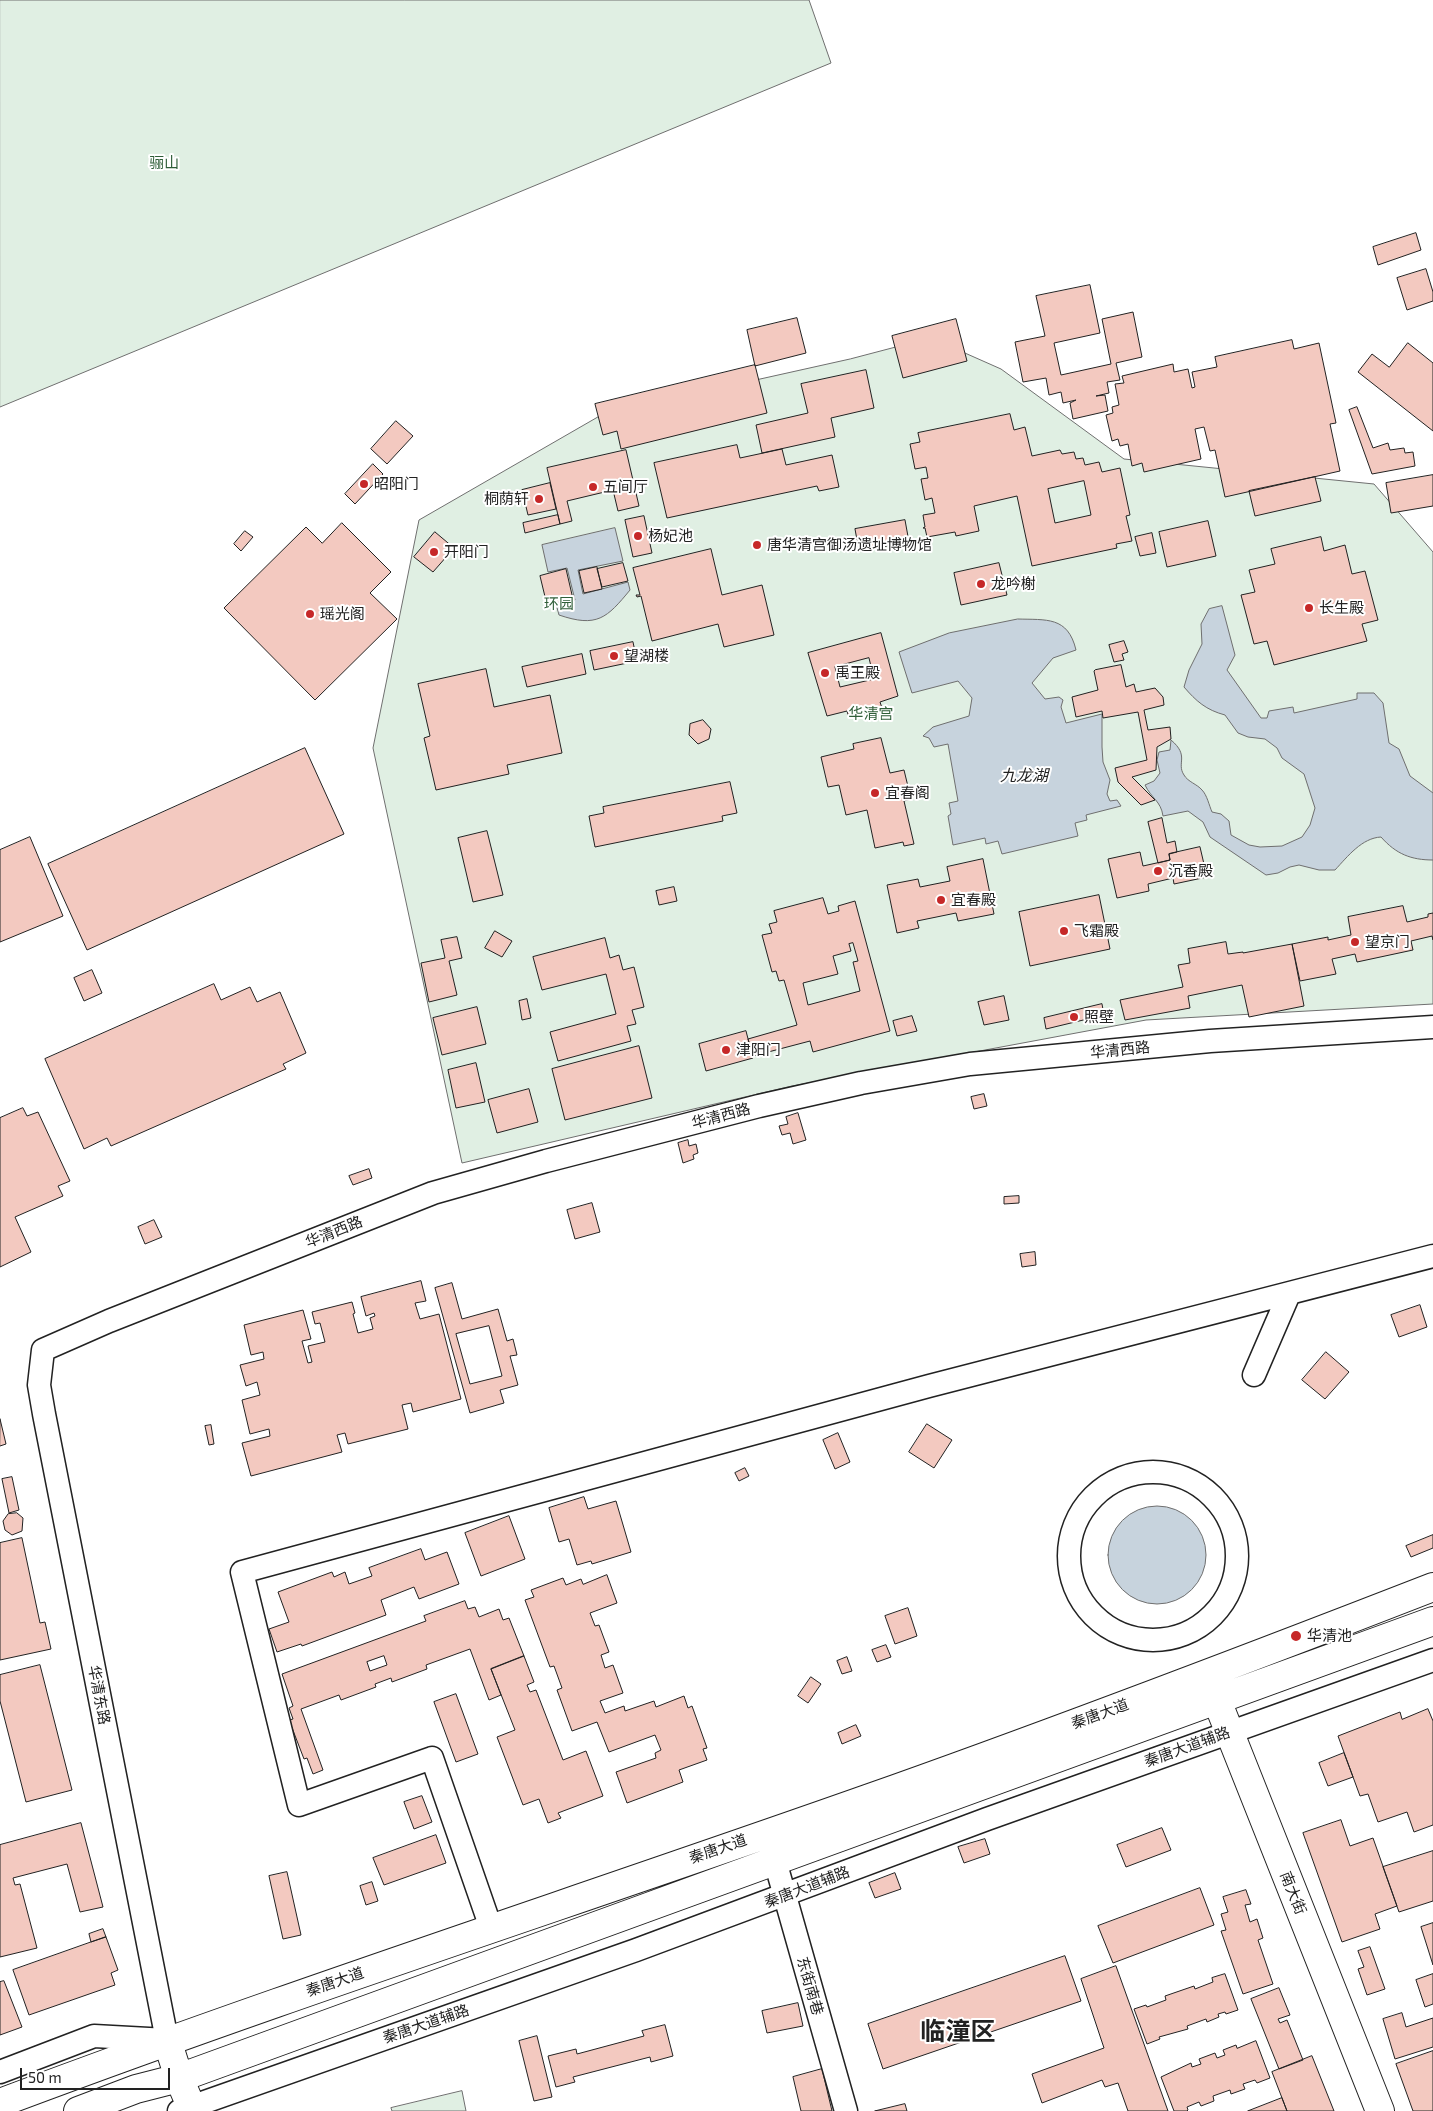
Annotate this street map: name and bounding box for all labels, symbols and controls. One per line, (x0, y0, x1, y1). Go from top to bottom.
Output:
park label: 骊山 (149, 154, 179, 172)
place label: 昭阳门 (374, 475, 419, 493)
marker: 昭阳门 (358, 478, 370, 490)
place label: 五间厅 (603, 478, 648, 496)
marker: 五间厅 (587, 481, 599, 493)
place label: 桐荫轩 (484, 490, 529, 508)
marker: 桐荫轩 (533, 493, 545, 505)
place label: 杨妃池 (648, 527, 693, 545)
marker: 杨妃池 (632, 530, 644, 542)
place label: 唐华清宫御汤遗址博物馆 (767, 536, 932, 554)
marker: 唐华清宫御汤遗址博物馆 (751, 539, 763, 551)
place label: 开阳门 (444, 543, 489, 561)
marker: 开阳门 (428, 546, 440, 558)
place label: 龙吟榭 (991, 575, 1036, 593)
marker: 龙吟榭 (975, 578, 987, 590)
park label: 环园 (544, 595, 574, 613)
place label: 长生殿 (1319, 599, 1364, 617)
marker: 长生殿 (1303, 602, 1315, 614)
place label: 瑶光阁 (320, 605, 365, 623)
marker: 瑶光阁 (304, 608, 316, 620)
place label: 望湖楼 (624, 647, 669, 665)
marker: 望湖楼 (608, 650, 620, 662)
place label: 禹王殿 (835, 664, 880, 682)
marker: 禹王殿 (819, 667, 831, 679)
park label: 华清宫 (849, 705, 893, 723)
water label: 九龙湖 (1000, 766, 1048, 786)
place label: 宜春阁 (885, 784, 930, 802)
marker: 宜春阁 (869, 787, 881, 799)
place label: 沉香殿 (1168, 862, 1213, 880)
marker: 沉香殿 (1152, 865, 1164, 877)
place label: 宜春殿 (951, 891, 996, 909)
marker: 宜春殿 (935, 894, 947, 906)
place label: 飞霜殿 (1074, 922, 1119, 940)
marker: 飞霜殿 (1058, 925, 1070, 937)
place label: 望京门 (1365, 933, 1410, 951)
marker: 望京门 (1349, 936, 1361, 948)
place label: 照壁 (1084, 1008, 1114, 1026)
marker: 照壁 (1068, 1011, 1080, 1023)
street label: 华清西路 (1089, 1038, 1151, 1062)
place label: 津阳门 (736, 1041, 781, 1059)
marker: 津阳门 (720, 1044, 732, 1056)
street label: 华清西路 (690, 1100, 752, 1132)
street label: 华清西路 (303, 1212, 365, 1252)
place label: 华清池 (1307, 1627, 1352, 1645)
marker: 华清池 (1289, 1629, 1303, 1643)
street label: 华清东路 (84, 1664, 114, 1726)
street label: 秦唐大道 (1069, 1695, 1131, 1733)
street label: 秦唐大道辅路 (1142, 1723, 1232, 1771)
street label: 秦唐大道 (687, 1831, 749, 1867)
street label: 秦唐大道辅路 (762, 1862, 852, 1912)
street label: 南大街 (1276, 1869, 1310, 1917)
street label: 东街南巷 (793, 1955, 827, 2017)
street label: 秦唐大道 (304, 1964, 366, 2000)
street label: 秦唐大道辅路 (381, 2001, 471, 2047)
district label: 临潼区 (921, 2017, 995, 2047)
scale bar (22, 2058, 172, 2090)
text: 50 m (28, 2068, 62, 2086)

